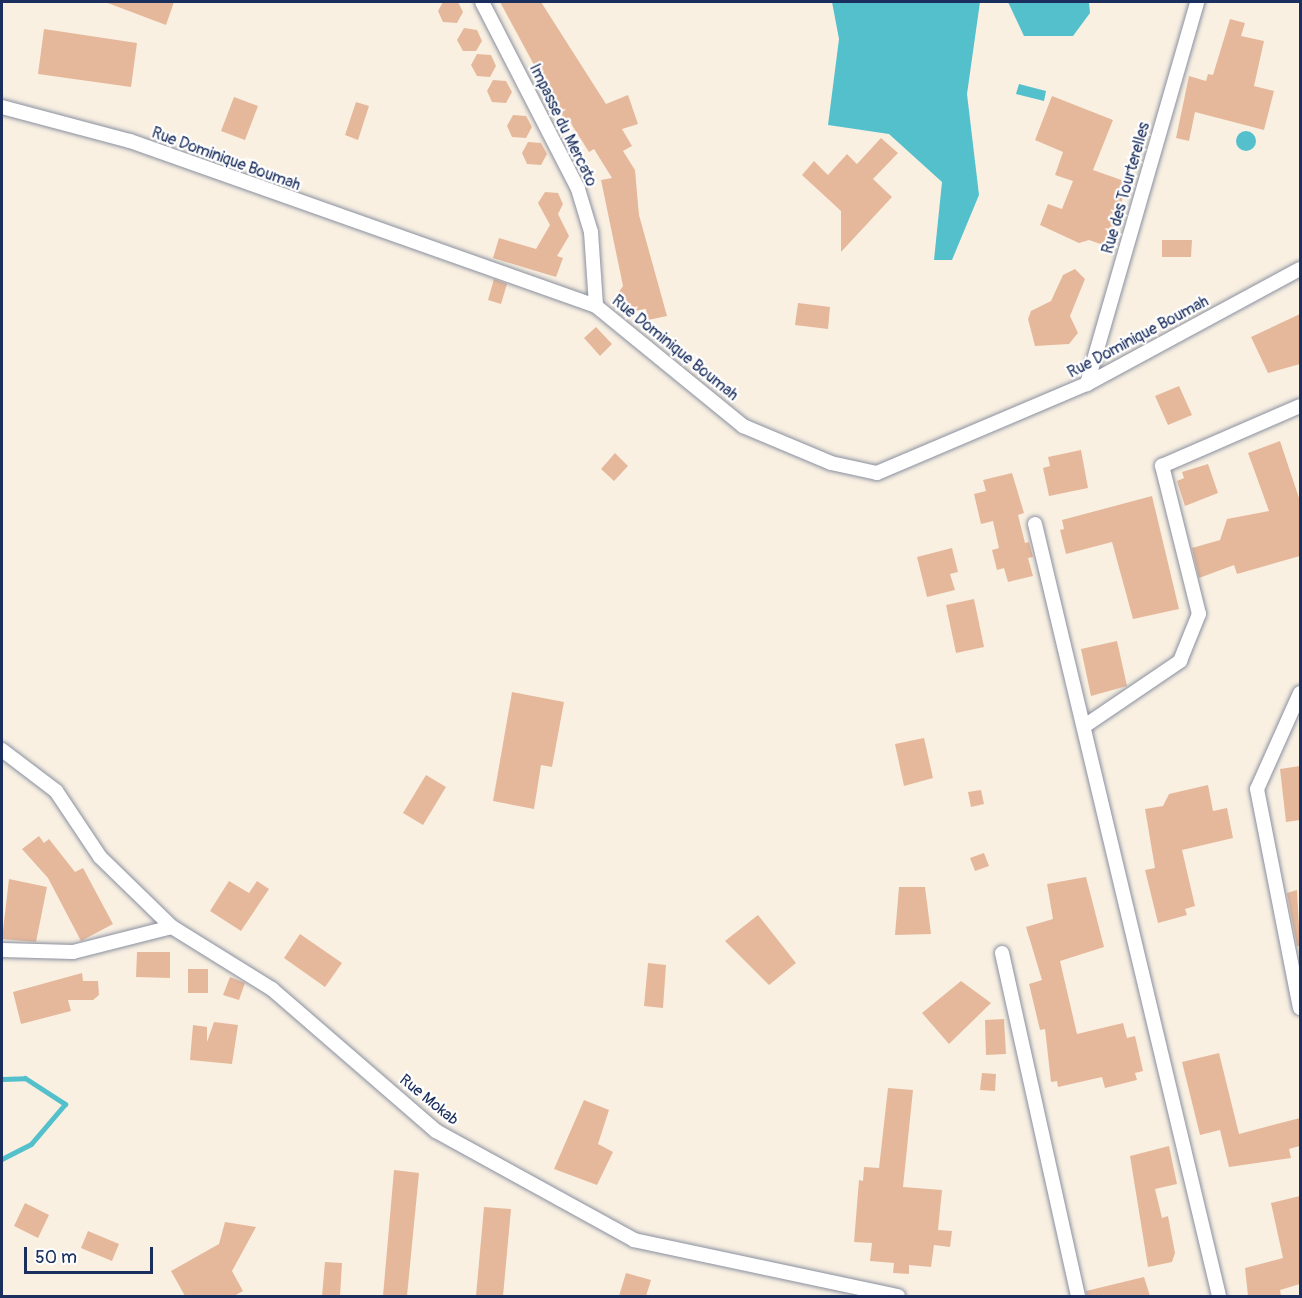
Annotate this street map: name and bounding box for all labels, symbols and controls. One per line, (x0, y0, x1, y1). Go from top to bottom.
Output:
street label: Impasse du Mercato (525, 61, 601, 189)
street label: Rue des Tourterelles (1098, 120, 1154, 256)
street label: Rue Dominique Boumah (149, 123, 303, 195)
street label: Rue Dominique Boumah (608, 291, 742, 405)
street label: Rue Dominique Boumah (1064, 292, 1212, 382)
street label: Rue Mokab (395, 1070, 463, 1130)
scale bar (27, 1235, 156, 1273)
text: 50 m (35, 1246, 77, 1269)

